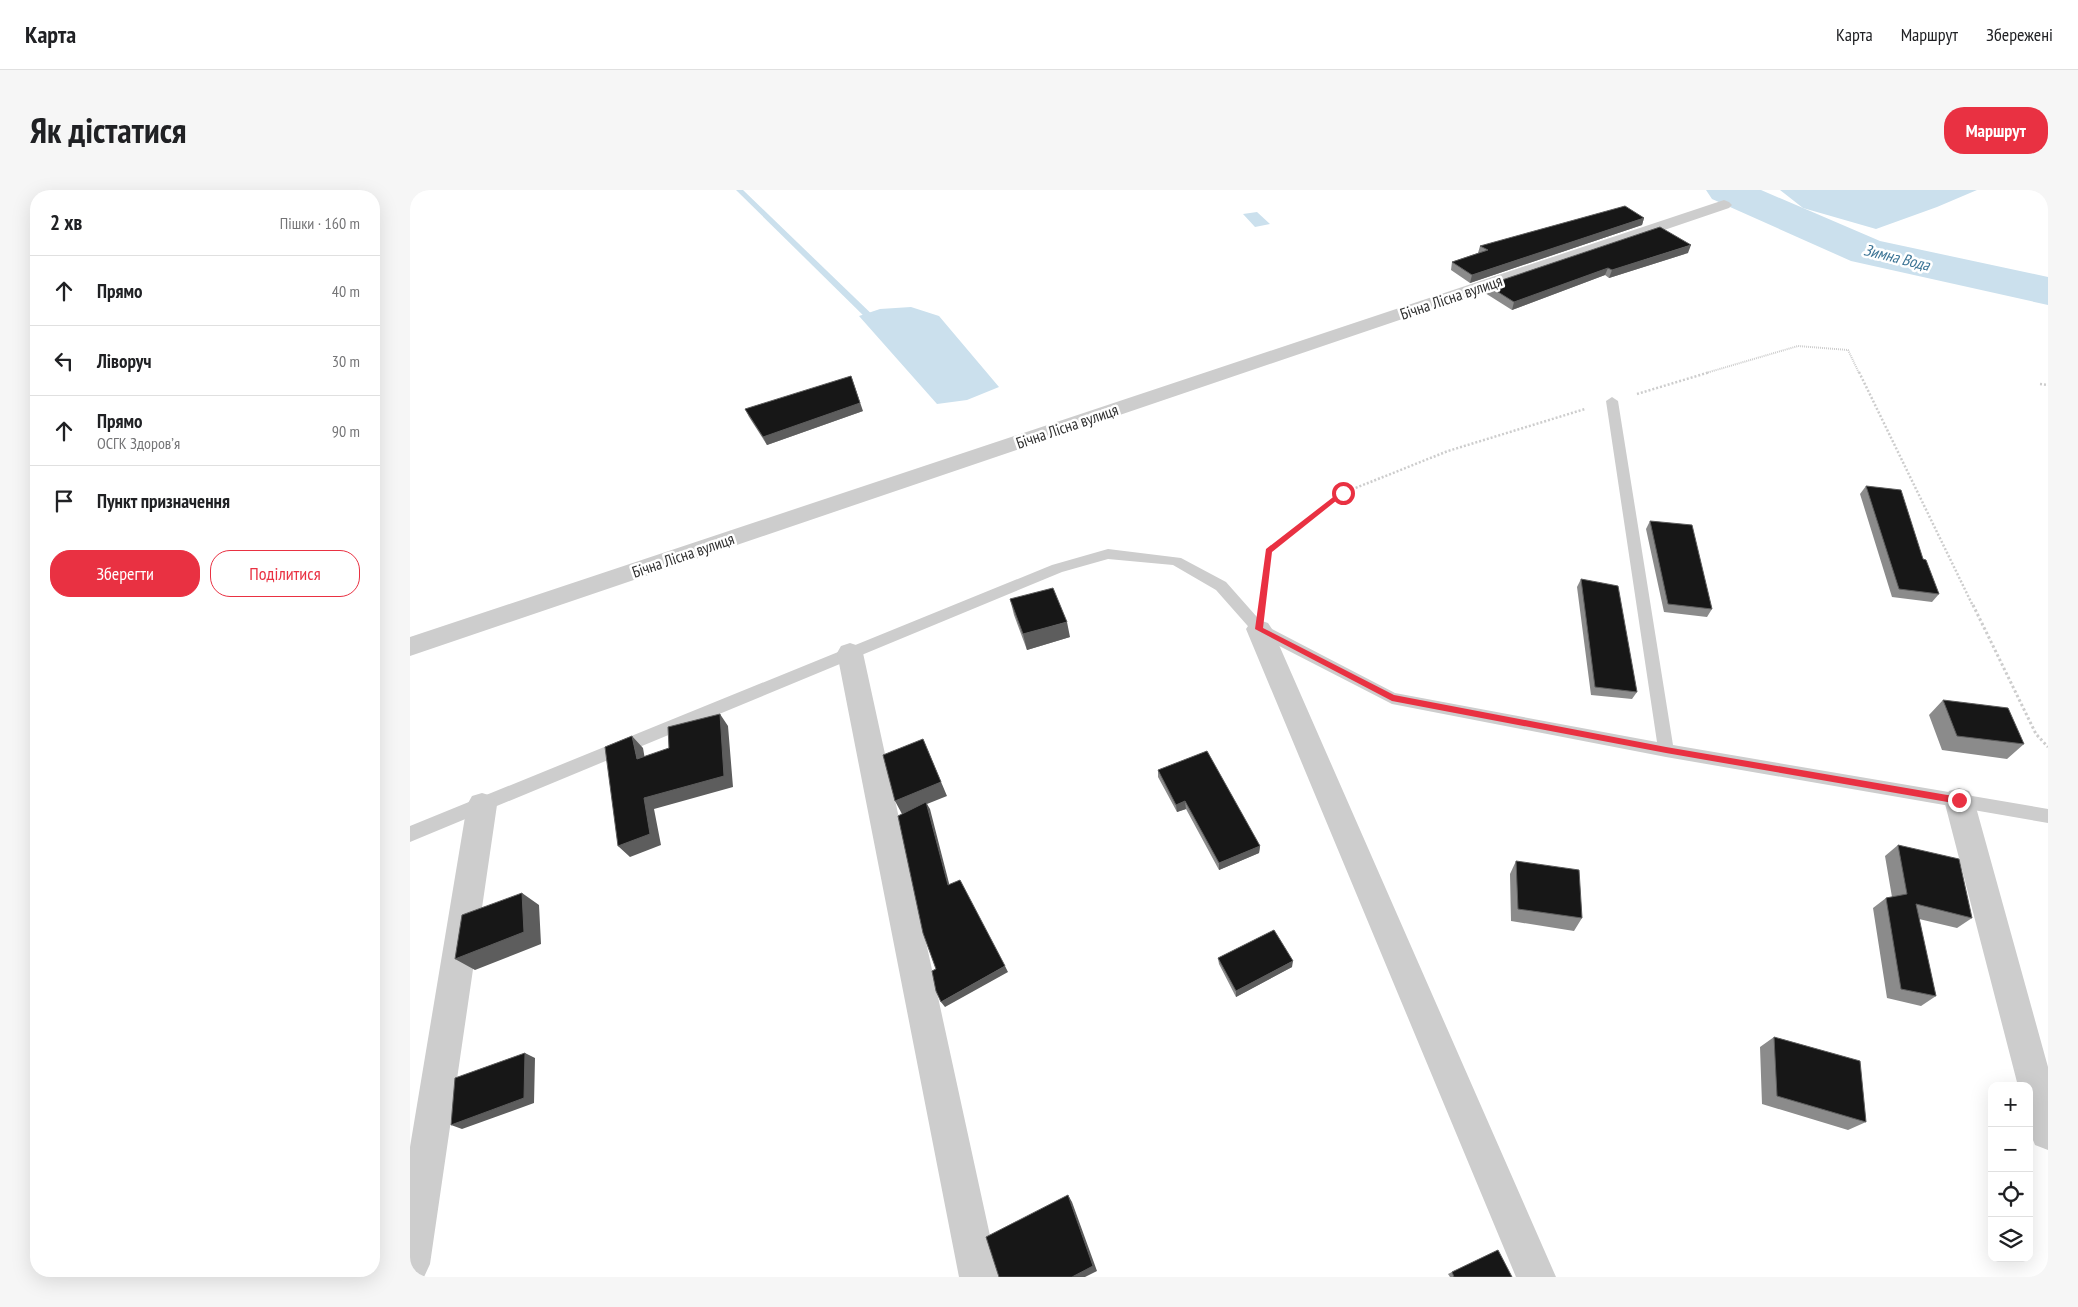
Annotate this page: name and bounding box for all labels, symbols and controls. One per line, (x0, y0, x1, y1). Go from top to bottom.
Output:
text: Карта (25, 19, 76, 50)
text: Карта (1836, 23, 1873, 46)
text: Маршрут (1901, 23, 1958, 46)
text: Збережені (1986, 23, 2053, 46)
text: Як дістатися (30, 107, 186, 153)
button: Маршрут (1944, 107, 2048, 154)
text: 2 хв (50, 209, 82, 236)
text: Пішки · 160 m (280, 213, 360, 233)
water label: Зимна Вода (1862, 239, 1933, 275)
street label: Бічна Лісна вулиця (1397, 270, 1505, 324)
icon: ahead (50, 277, 78, 305)
text: Прямо (97, 279, 142, 303)
text: 40 m (332, 281, 360, 301)
icon: left (50, 347, 78, 375)
text: Ліворуч (97, 349, 151, 373)
text: 30 m (332, 351, 360, 371)
street label: Бічна Лісна вулиця (1013, 399, 1121, 453)
text: Прямо (97, 409, 142, 433)
icon: ahead (50, 417, 78, 445)
text: 90 m (332, 421, 360, 441)
text: ОСГК Здоровʼя (97, 433, 180, 453)
route start (1332, 482, 1355, 505)
icon: arrive (50, 487, 78, 515)
text: Пункт призначення (97, 489, 230, 513)
street label: Бічна Лісна вулиця (629, 528, 737, 582)
button: Зберегти (50, 550, 200, 597)
button: Поділитися (210, 550, 360, 597)
route end (1948, 789, 1971, 812)
map controls (1988, 1082, 2033, 1262)
button: + (1988, 1082, 2033, 1127)
button: − (1988, 1127, 2033, 1172)
button: locate (1988, 1172, 2033, 1217)
button: layers (1988, 1217, 2033, 1262)

